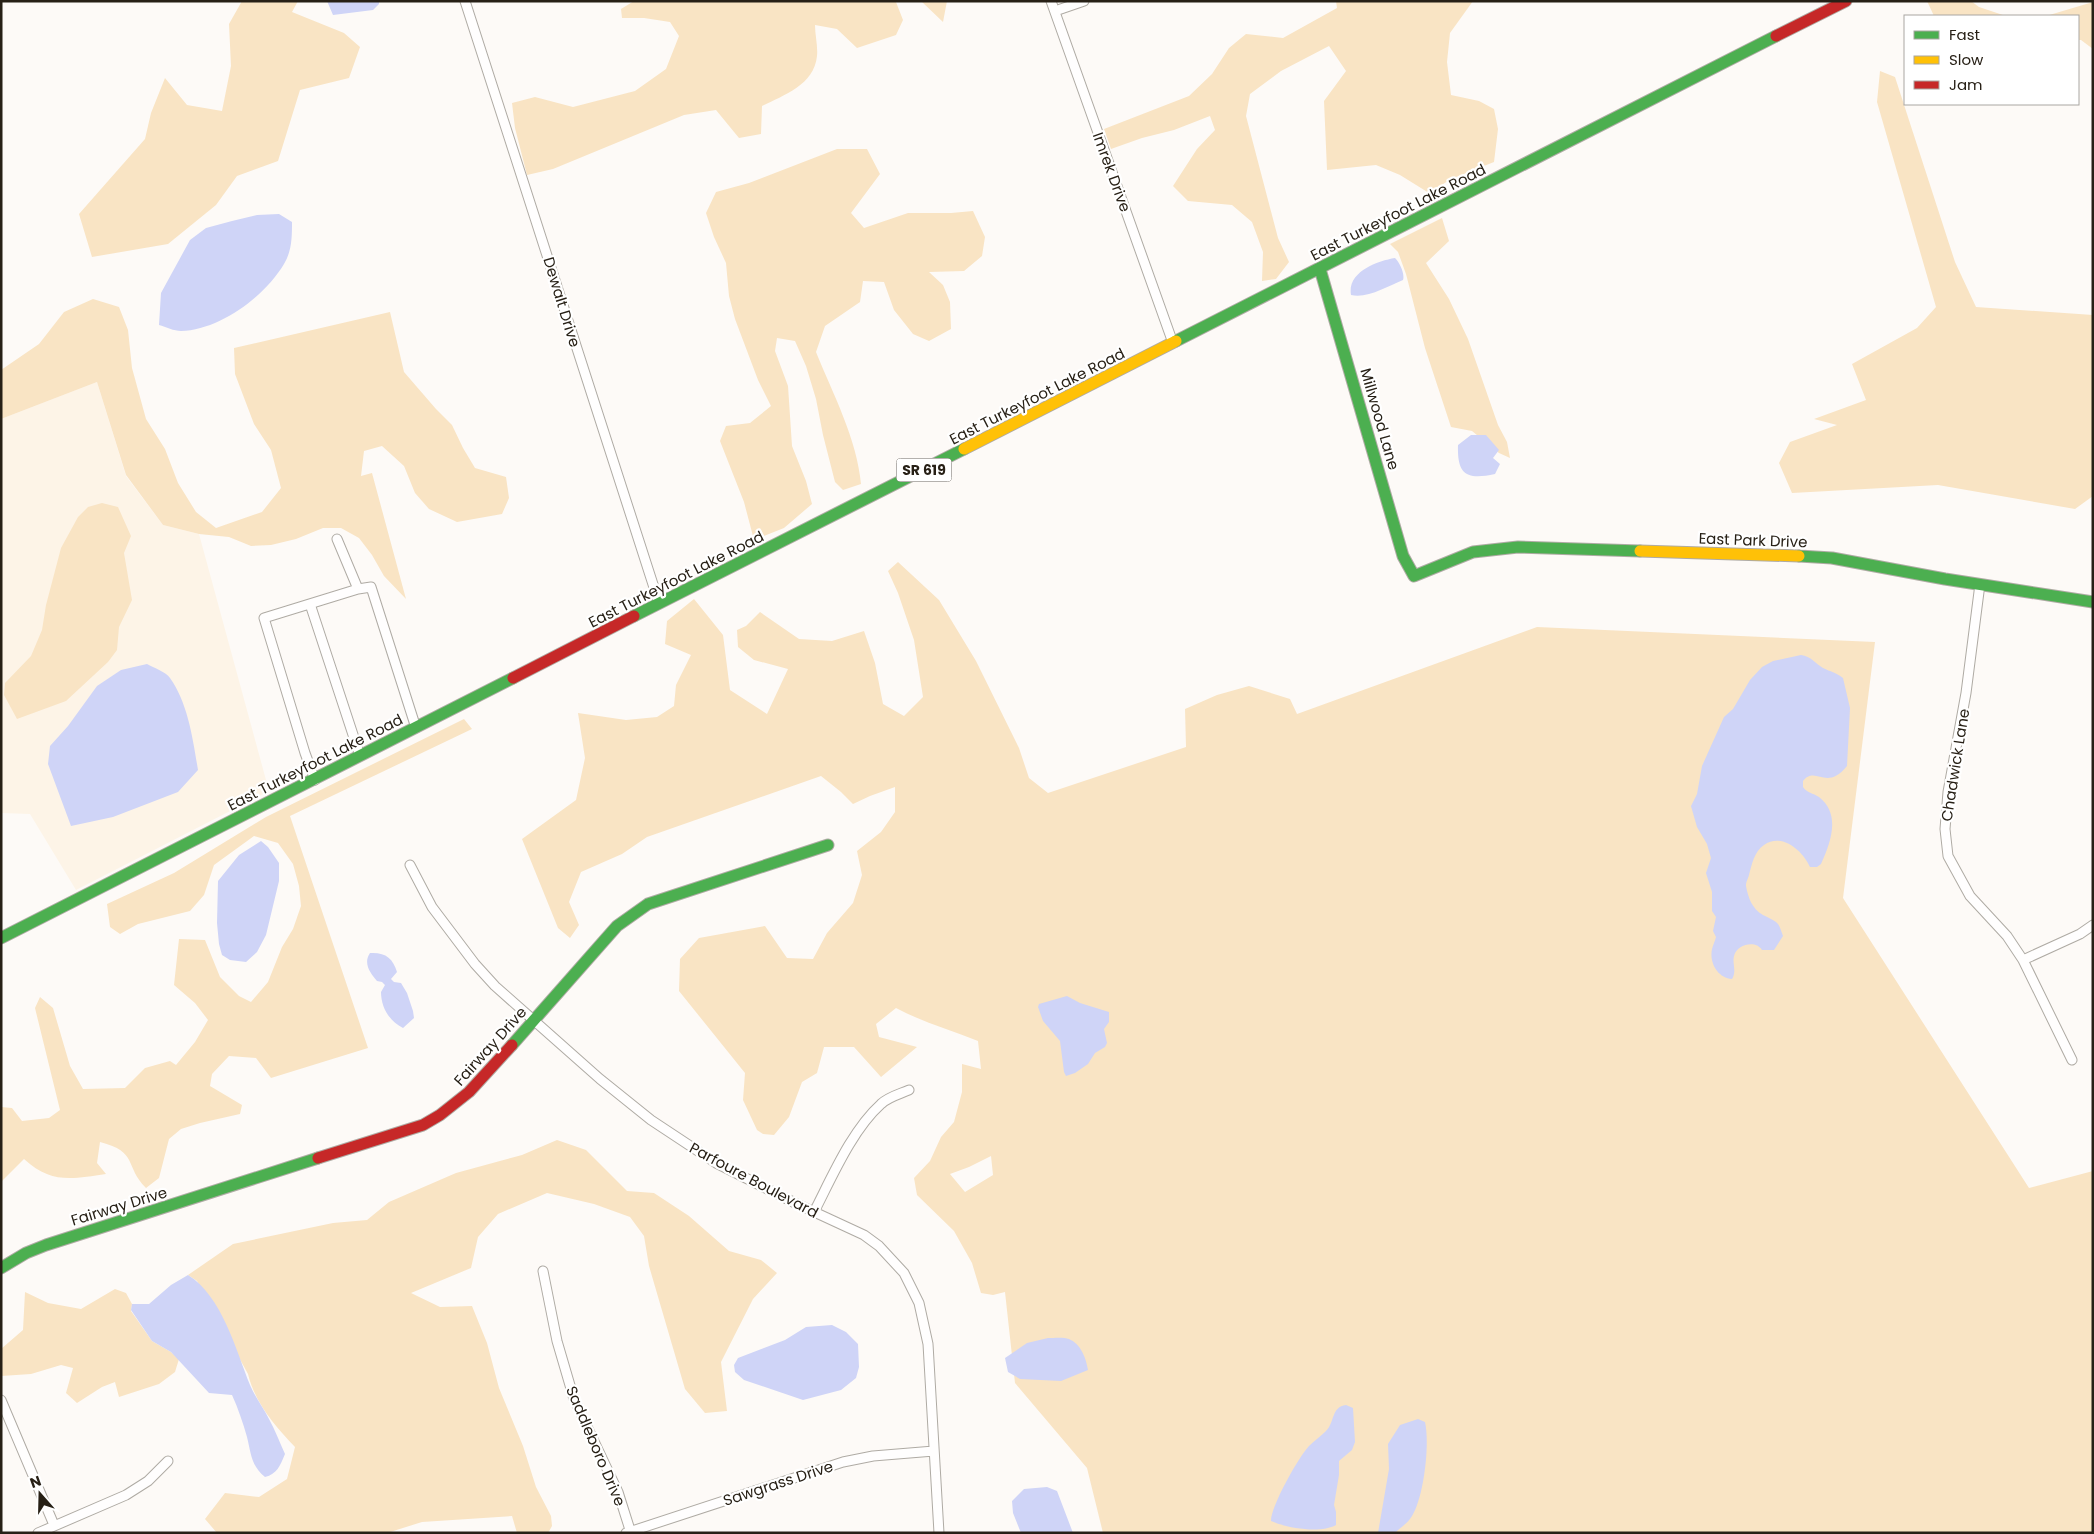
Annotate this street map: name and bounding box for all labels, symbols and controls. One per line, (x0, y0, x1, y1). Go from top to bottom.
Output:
legend (1904, 15, 2079, 105)
text: Fast (1949, 24, 1980, 45)
text: Slow (1949, 49, 1984, 70)
text: Jam (1949, 74, 1983, 95)
street label: Imrek Drive (1088, 129, 1136, 215)
street label: East Turkeyfoot Lake Road (1307, 159, 1489, 265)
street label: Dewalt Drive (538, 254, 586, 350)
street label: East Turkeyfoot Lake Road (946, 343, 1128, 449)
street label: Millwood Lane (1355, 366, 1405, 472)
road number: SR 619 (896, 458, 952, 482)
street label: East Turkeyfoot Lake Road (585, 526, 767, 632)
street label: East Park Drive (1698, 528, 1808, 552)
street label: Chadwick Lane (1936, 707, 1974, 823)
street label: East Turkeyfoot Lake Road (224, 709, 406, 815)
street label: Fairway Drive (449, 1002, 531, 1090)
street label: Parfoure Boulevard (686, 1137, 822, 1223)
street label: Fairway Drive (68, 1181, 170, 1231)
street label: Saddleboro Drive (561, 1383, 631, 1509)
street label: Sawgrass Drive (720, 1455, 836, 1511)
north arrow (15, 1469, 65, 1519)
text: N (27, 1471, 44, 1493)

